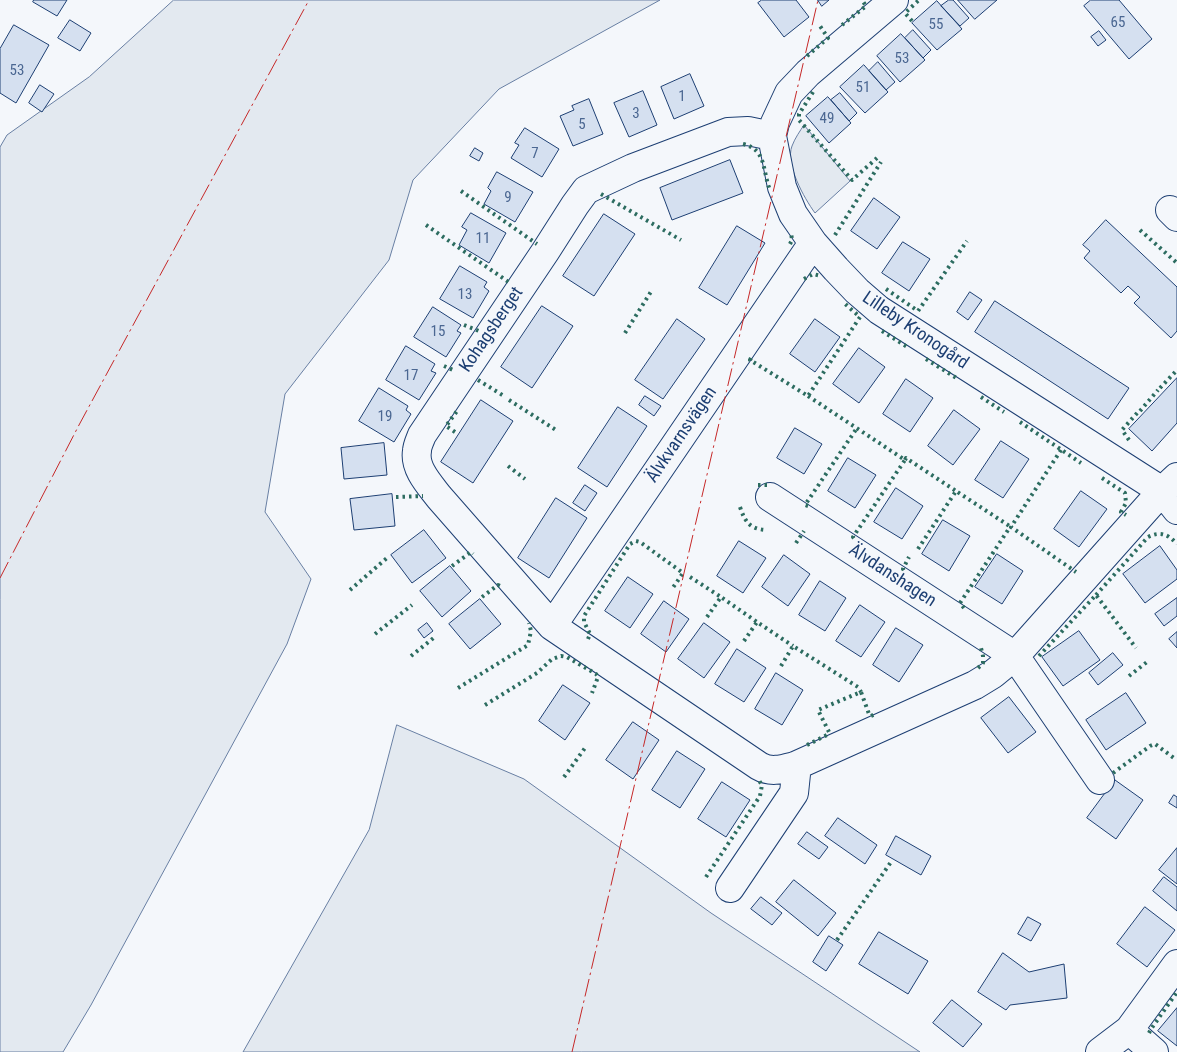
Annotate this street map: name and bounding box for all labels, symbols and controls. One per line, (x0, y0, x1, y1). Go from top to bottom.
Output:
house number: 65 (1111, 14, 1125, 32)
house number: 55 (929, 16, 943, 34)
house number: 53 (895, 50, 909, 68)
house number: 53 (10, 62, 24, 80)
house number: 51 (856, 79, 870, 97)
house number: 1 (678, 88, 686, 106)
house number: 3 (632, 105, 640, 123)
house number: 49 (820, 110, 834, 128)
house number: 5 (578, 116, 586, 134)
house number: 7 (531, 145, 539, 163)
house number: 9 (504, 189, 512, 207)
house number: 11 (476, 230, 490, 248)
street label: Kohagsberget (456, 283, 528, 377)
house number: 13 (458, 286, 472, 304)
street label: Lilleby Kronogård (858, 288, 972, 374)
house number: 15 (431, 323, 445, 341)
house number: 17 (404, 367, 418, 385)
street label: Älvkvarnsvägen (642, 383, 722, 487)
house number: 19 (378, 408, 392, 426)
street label: Älvdanshagen (844, 540, 940, 612)

